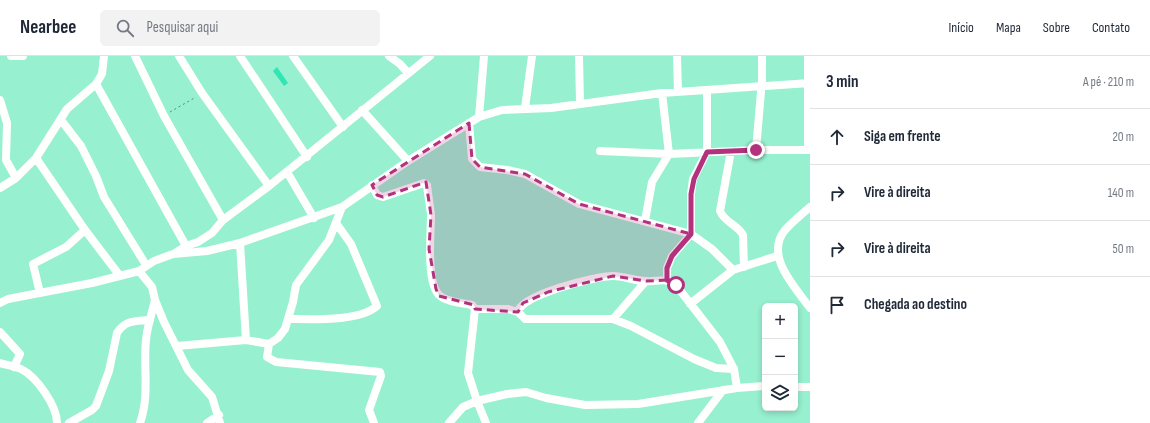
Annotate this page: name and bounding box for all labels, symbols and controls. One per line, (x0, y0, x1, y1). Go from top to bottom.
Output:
search box (100, 10, 380, 46)
text: Nearbee (20, 16, 76, 39)
icon: search (114, 17, 136, 39)
text: Pesquisar aqui (146, 18, 218, 37)
text: Início (948, 19, 974, 36)
text: Mapa (996, 19, 1021, 36)
text: Sobre (1043, 19, 1070, 36)
text: Contato (1092, 19, 1130, 36)
text: 3 min (826, 72, 859, 92)
text: A pé · 210 m (1083, 74, 1134, 90)
icon: ahead (826, 126, 848, 148)
text: Siga em frente (864, 127, 941, 146)
text: 20 m (1112, 129, 1134, 145)
route end (747, 141, 765, 159)
icon: right (826, 182, 848, 204)
text: Vire à direita (864, 183, 931, 202)
text: 140 m (1108, 185, 1134, 201)
icon: right (826, 238, 848, 260)
text: Vire à direita (864, 239, 931, 258)
text: 50 m (1113, 241, 1134, 257)
route start (667, 276, 685, 294)
icon: arrive (826, 294, 848, 316)
text: Chegada ao destino (864, 295, 967, 314)
map controls (762, 303, 798, 411)
button: + (762, 303, 798, 339)
button: − (762, 339, 798, 375)
button: layers (762, 375, 798, 411)

